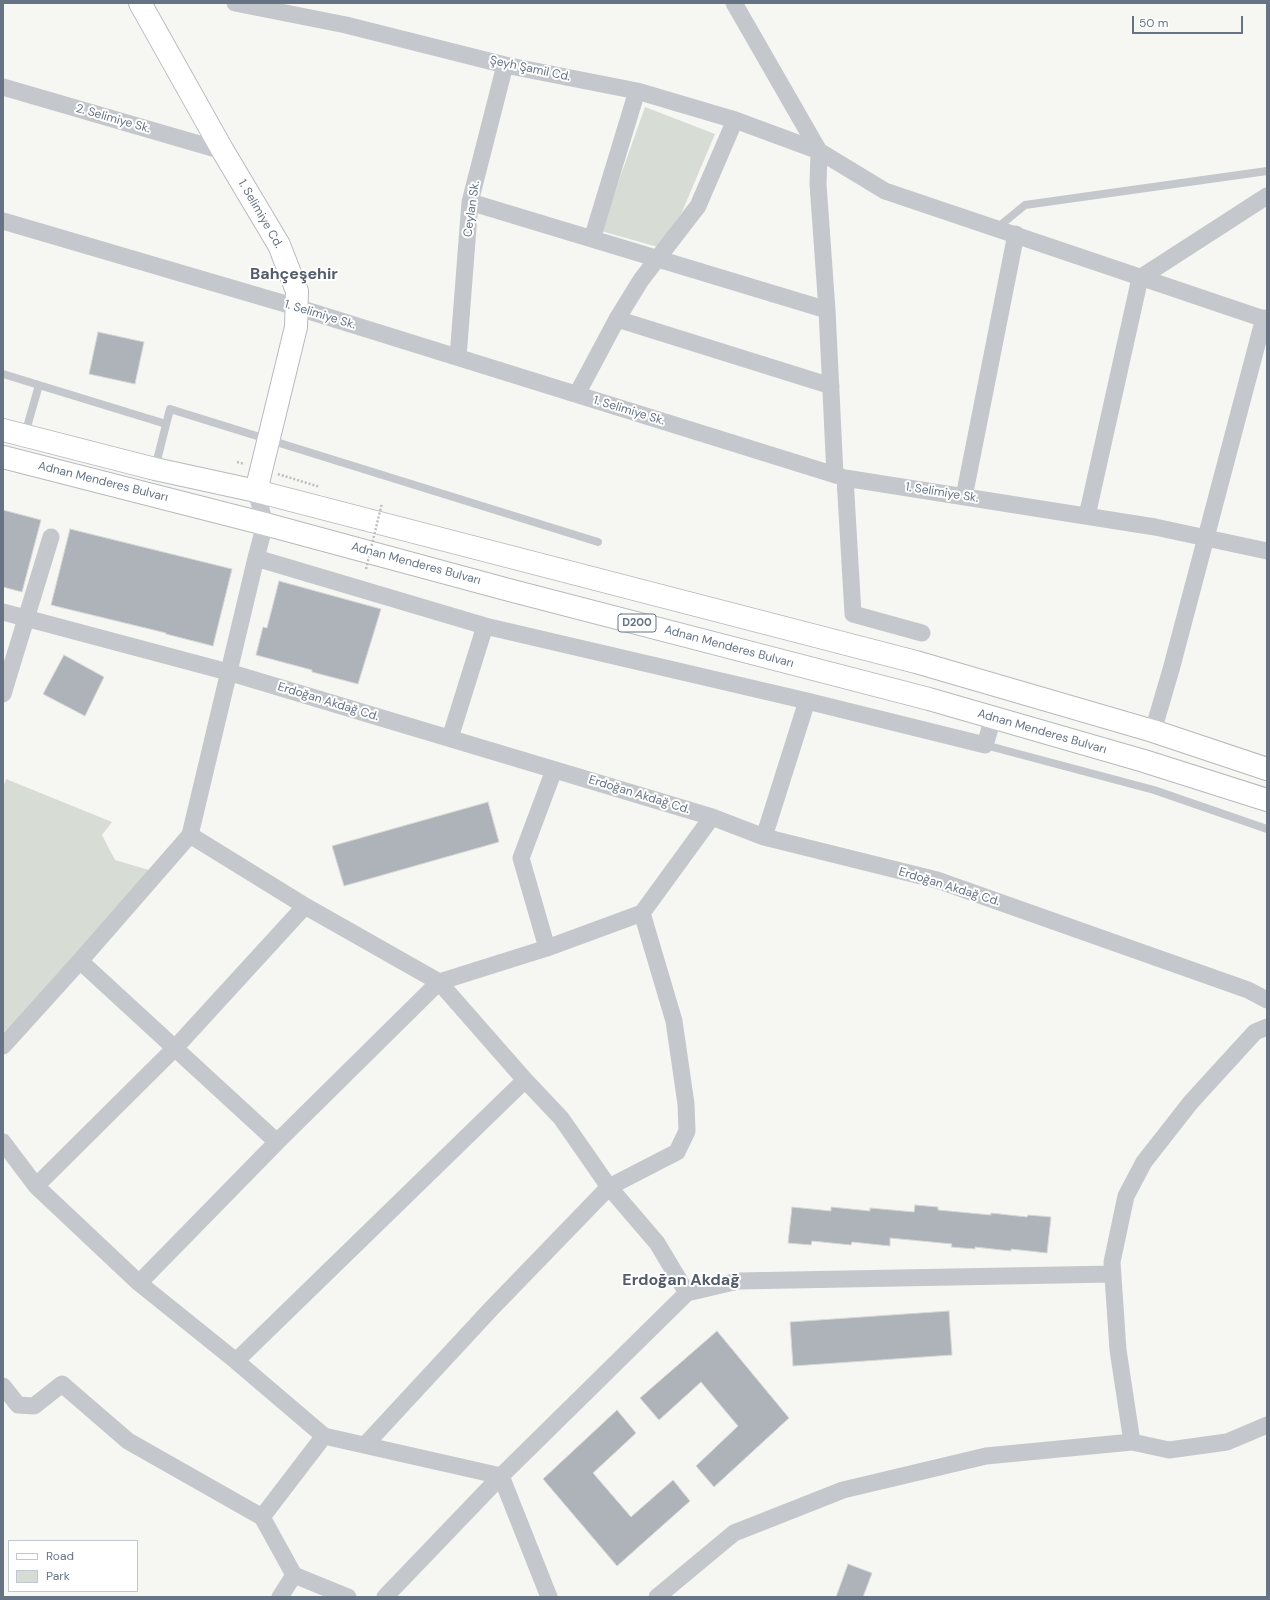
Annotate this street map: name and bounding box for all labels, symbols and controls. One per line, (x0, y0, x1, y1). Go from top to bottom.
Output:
scale bar (1134, 8, 1245, 34)
text: 50 m (1139, 15, 1168, 31)
street label: Şeyh Şamil Cd. (489, 53, 571, 85)
street label: 2. Selimiye Sk. (74, 101, 152, 137)
street label: 1. Selimiye Cd. (235, 177, 285, 251)
street label: Ceylan Sk. (461, 180, 483, 238)
district label: Bahçeşehir (250, 265, 338, 285)
street label: 1. Selimiye Sk. (283, 297, 357, 333)
street label: 1. Selimiye Sk. (592, 393, 666, 429)
street label: Adnan Menderes Bulvarı (36, 459, 170, 505)
street label: 1. Selimiye Sk. (904, 480, 980, 506)
street label: Adnan Menderes Bulvarı (350, 540, 482, 588)
road number: D200 (618, 614, 656, 632)
street label: Adnan Menderes Bulvarı (663, 623, 795, 671)
street label: Erdoğan Akdağ Cd. (276, 680, 380, 724)
street label: Adnan Menderes Bulvarı (976, 707, 1108, 757)
street label: Erdoğan Akdağ Cd. (587, 773, 691, 817)
street label: Erdoğan Akdağ Cd. (897, 865, 1001, 909)
district label: Erdoğan Akdağ (622, 1271, 740, 1291)
legend (8, 1540, 138, 1592)
text: Road (46, 1548, 74, 1564)
text: Park (46, 1568, 70, 1584)

